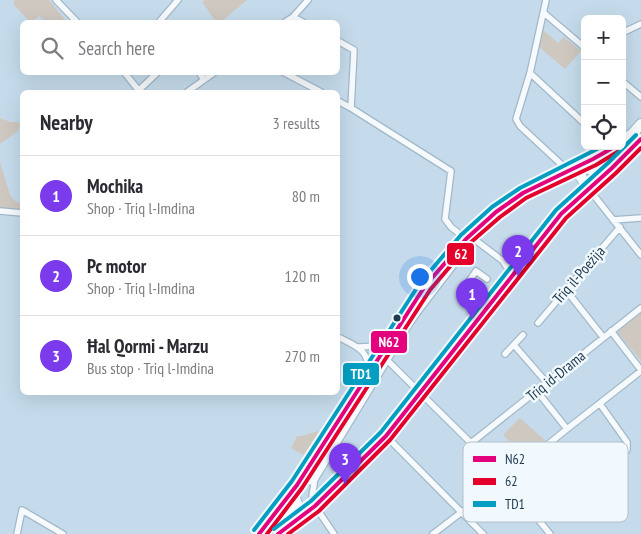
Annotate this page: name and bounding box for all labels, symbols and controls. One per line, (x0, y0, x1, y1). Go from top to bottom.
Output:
map controls (581, 15, 626, 150)
button: + (581, 15, 626, 60)
search box (20, 20, 340, 75)
icon: search (38, 34, 66, 62)
text: Search here (78, 36, 155, 60)
button: − (581, 60, 626, 105)
button: locate (581, 105, 626, 150)
text: Nearby (40, 109, 93, 136)
text: 3 results (273, 113, 320, 133)
text: Mochika (87, 174, 143, 198)
text: 1 (52, 186, 60, 206)
text: 80 m (292, 186, 320, 206)
text: Shop · Triq l-Imdina (87, 198, 195, 218)
pin: 2 (502, 235, 534, 276)
line badge: 62 (446, 242, 475, 266)
street label: Triq il-Poeżija (548, 242, 609, 307)
text: 62 (454, 245, 468, 263)
text: Pc motor (87, 254, 146, 278)
your location (407, 264, 433, 290)
text: 2 (52, 266, 60, 286)
text: 120 m (285, 266, 320, 286)
text: Shop · Triq l-Imdina (87, 278, 195, 298)
pin: 1 (456, 278, 488, 319)
unlabelled marker (392, 313, 402, 323)
line badge: N62 (370, 330, 408, 354)
text: N62 (379, 333, 399, 351)
text: Ħal Qormi - Marzu (87, 334, 209, 358)
text: 3 (52, 346, 60, 366)
text: 270 m (285, 346, 320, 366)
street label: Triq id-Drama (522, 346, 589, 405)
text: Bus stop · Triq l-Imdina (87, 358, 214, 378)
line badge: TD1 (342, 362, 380, 386)
text: TD1 (351, 365, 371, 383)
legend (463, 442, 628, 522)
pin: 3 (329, 443, 361, 484)
text: N62 (505, 450, 525, 468)
text: 62 (505, 472, 518, 490)
text: TD1 (505, 495, 525, 513)

